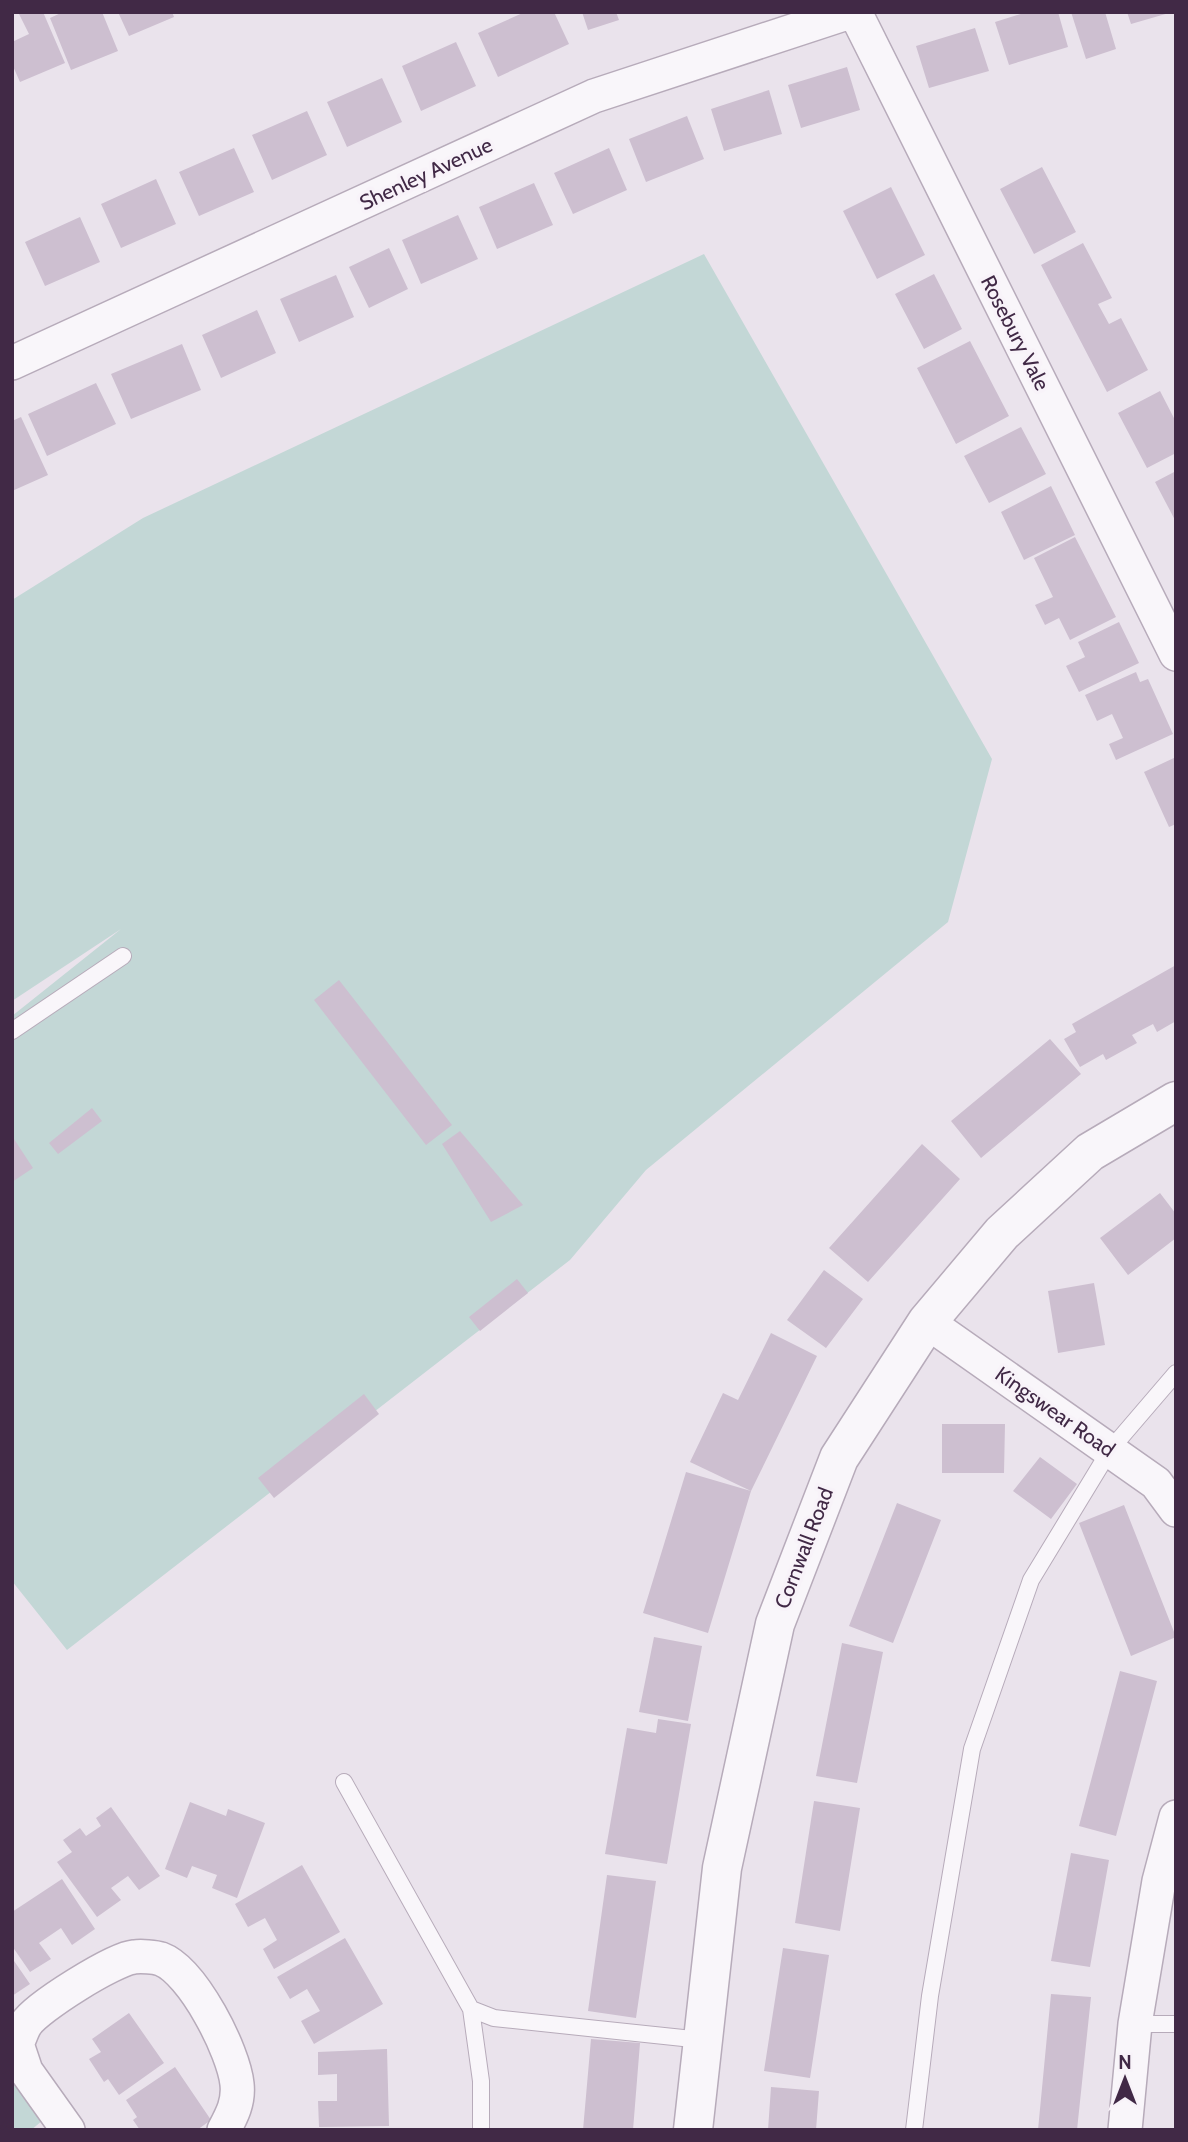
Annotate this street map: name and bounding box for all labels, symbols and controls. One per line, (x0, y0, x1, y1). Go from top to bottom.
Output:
street label: Shenley Avenue (356, 132, 496, 215)
street label: Rosebury Vale (976, 271, 1055, 395)
street label: Kingswear Road (991, 1361, 1120, 1462)
street label: Cornwall Road (769, 1484, 838, 1612)
north arrow (1090, 2044, 1160, 2114)
text: N (1118, 2051, 1132, 2074)

